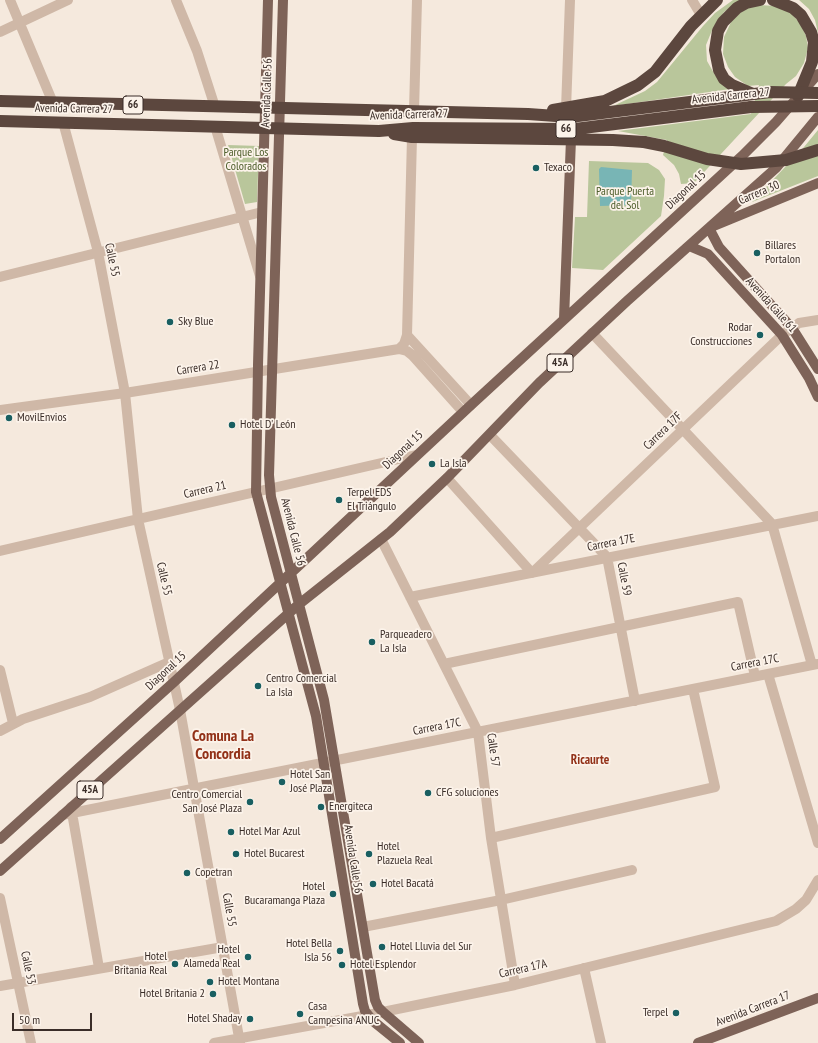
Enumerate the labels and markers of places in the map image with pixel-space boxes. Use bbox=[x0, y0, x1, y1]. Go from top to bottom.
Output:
place label: Texaco bbox=[544, 161, 572, 175]
marker: Texaco bbox=[531, 163, 541, 173]
place label: Billares Portalon bbox=[765, 239, 800, 267]
marker: Billares Portalon bbox=[752, 248, 762, 258]
place label: Sky Blue bbox=[178, 315, 213, 329]
marker: Sky Blue bbox=[165, 317, 175, 327]
place label: Rodar Construcciones bbox=[690, 321, 752, 349]
marker: Rodar Construcciones bbox=[755, 330, 765, 340]
place label: MovilEnvios bbox=[17, 411, 67, 425]
marker: MovilEnvios bbox=[4, 413, 14, 423]
place label: Hotel D' León bbox=[240, 418, 296, 432]
marker: Hotel D' León bbox=[227, 420, 237, 430]
place label: La Isla bbox=[440, 457, 467, 471]
marker: La Isla bbox=[427, 459, 437, 469]
place label: Terpel EDS El Triángulo bbox=[347, 486, 396, 514]
marker: Terpel EDS El Triángulo bbox=[334, 495, 344, 505]
place label: Parqueadero La Isla bbox=[380, 628, 432, 656]
marker: Parqueadero La Isla bbox=[367, 637, 377, 647]
place label: Centro Comercial La Isla bbox=[266, 672, 337, 700]
marker: Centro Comercial La Isla bbox=[253, 681, 263, 691]
place label: Hotel San José Plaza bbox=[290, 768, 332, 796]
marker: Hotel San José Plaza bbox=[277, 777, 287, 787]
place label: CFG soluciones bbox=[436, 786, 498, 800]
place label: Centro Comercial San José Plaza bbox=[171, 788, 242, 816]
marker: CFG soluciones bbox=[423, 788, 433, 798]
marker: Centro Comercial San José Plaza bbox=[245, 797, 255, 807]
place label: Energiteca bbox=[329, 800, 373, 814]
marker: Energiteca bbox=[316, 802, 326, 812]
place label: Hotel Mar Azul bbox=[239, 825, 300, 839]
marker: Hotel Mar Azul bbox=[226, 827, 236, 837]
place label: Hotel Plazuela Real bbox=[377, 840, 432, 868]
place label: Hotel Bucarest bbox=[244, 847, 305, 861]
marker: Hotel Bucarest bbox=[231, 849, 241, 859]
marker: Hotel Plazuela Real bbox=[364, 849, 374, 859]
place label: Copetran bbox=[195, 866, 232, 880]
marker: Copetran bbox=[182, 868, 192, 878]
place label: Hotel Bacatá bbox=[381, 877, 434, 891]
marker: Hotel Bacatá bbox=[368, 879, 378, 889]
place label: Hotel Bucaramanga Plaza bbox=[244, 880, 325, 908]
marker: Hotel Bucaramanga Plaza bbox=[328, 889, 338, 899]
place label: Hotel Bella Isla 56 bbox=[286, 937, 332, 965]
place label: Hotel Lluvia del Sur bbox=[390, 940, 472, 954]
marker: Hotel Lluvia del Sur bbox=[377, 942, 387, 952]
place label: Hotel Alameda Real bbox=[184, 943, 240, 971]
marker: Hotel Bella Isla 56 bbox=[335, 946, 345, 956]
place label: Hotel Britania Real bbox=[114, 950, 167, 978]
marker: Hotel Alameda Real bbox=[243, 952, 253, 962]
place label: Hotel Esplendor bbox=[350, 958, 416, 972]
marker: Hotel Britania Real bbox=[170, 959, 180, 969]
marker: Hotel Esplendor bbox=[337, 960, 347, 970]
place label: Hotel Montana bbox=[218, 975, 279, 989]
marker: Hotel Montana bbox=[205, 977, 215, 987]
place label: Hotel Britania 2 bbox=[140, 987, 205, 1001]
marker: Hotel Britania 2 bbox=[208, 989, 218, 999]
place label: Casa Campesina ANUC bbox=[308, 1000, 379, 1028]
place label: Terpel bbox=[643, 1006, 668, 1020]
marker: Terpel bbox=[671, 1008, 681, 1018]
marker: Casa Campesina ANUC bbox=[295, 1009, 305, 1019]
place label: Hotel Shaday bbox=[187, 1012, 242, 1026]
marker: Hotel Shaday bbox=[245, 1014, 255, 1024]

